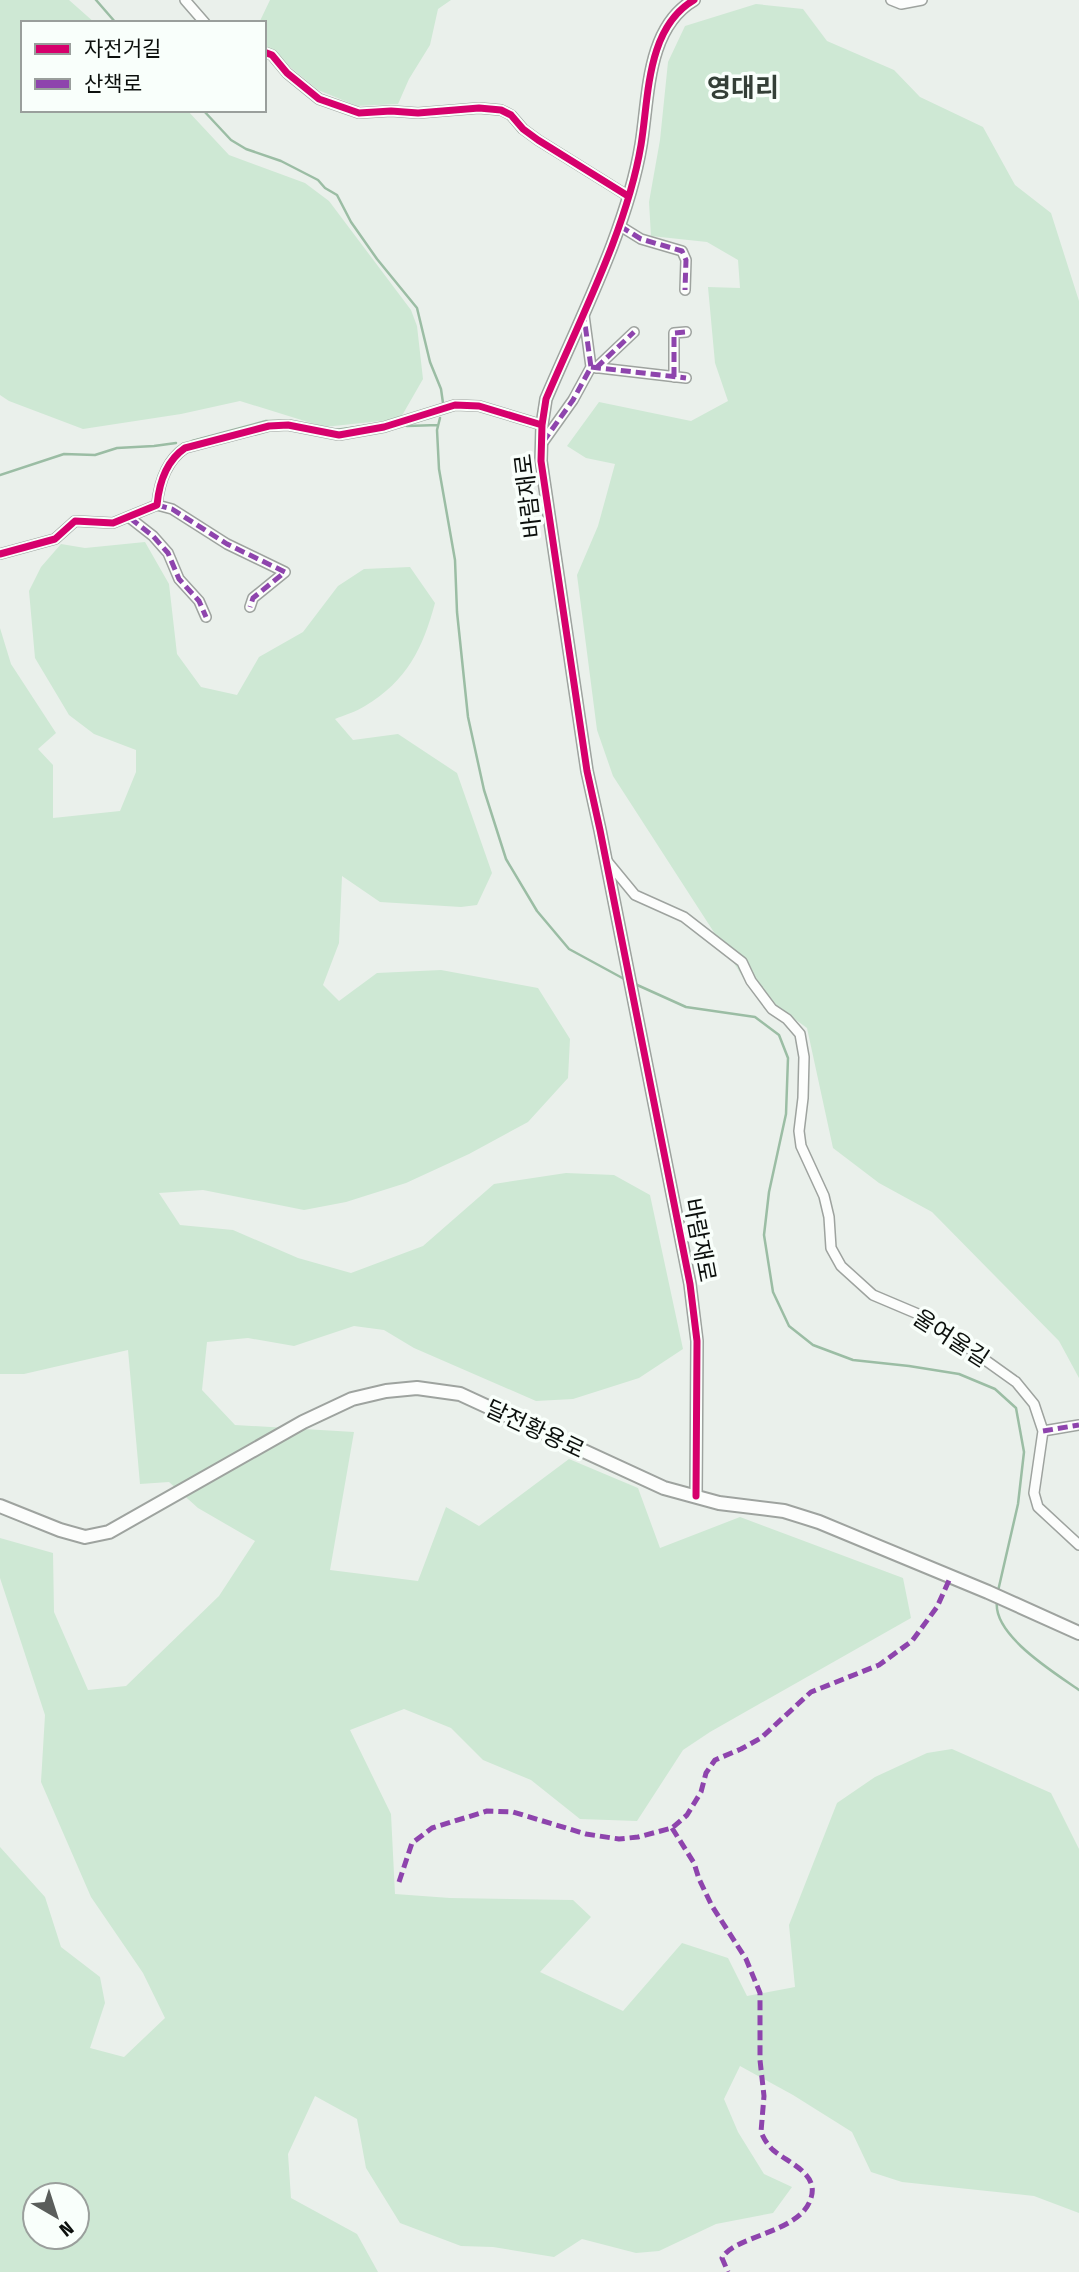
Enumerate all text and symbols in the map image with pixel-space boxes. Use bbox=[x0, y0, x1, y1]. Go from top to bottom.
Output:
legend bbox=[21, 21, 266, 112]
text: 자전거길 bbox=[84, 36, 161, 62]
text: 산책로 bbox=[84, 71, 142, 97]
district label: 영대리 bbox=[707, 73, 779, 104]
street label: 바람재로 bbox=[509, 452, 547, 540]
street label: 바람재로 bbox=[678, 1196, 722, 1284]
street label: 울여울길 bbox=[908, 1303, 994, 1373]
street label: 달전황용로 bbox=[481, 1394, 589, 1464]
north arrow bbox=[21, 2181, 91, 2251]
text: N bbox=[55, 2216, 78, 2241]

